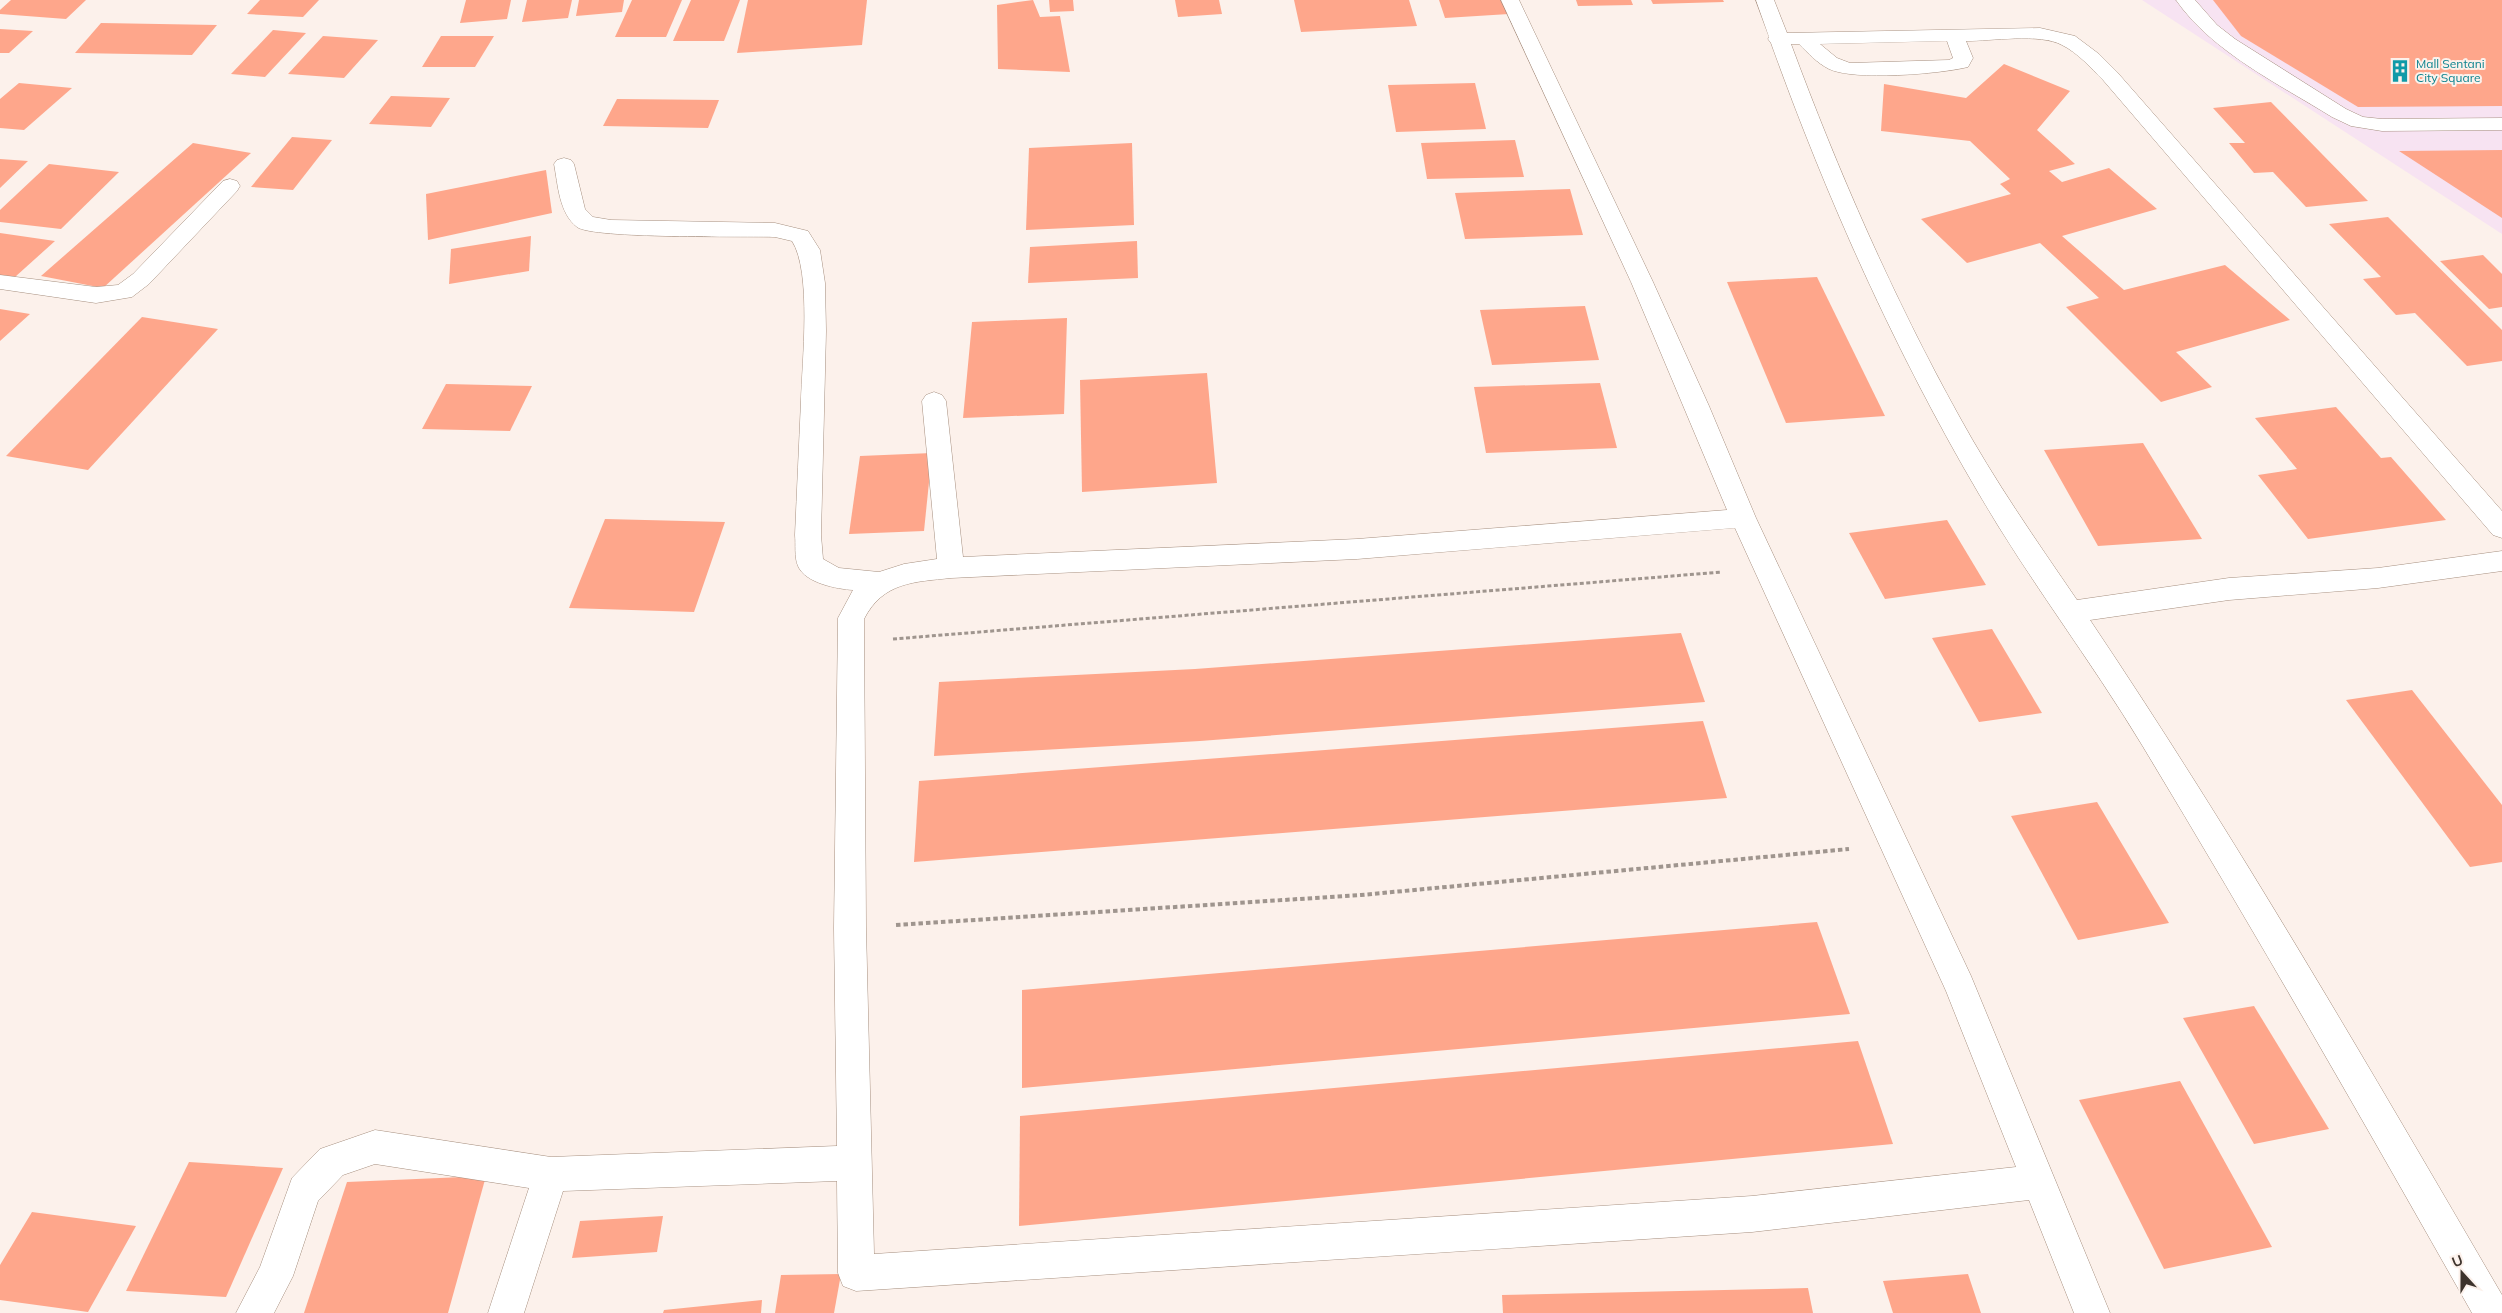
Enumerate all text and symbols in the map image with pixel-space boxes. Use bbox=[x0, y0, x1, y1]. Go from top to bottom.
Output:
place label: Mall Sentani City Square bbox=[2416, 56, 2485, 85]
building icon: Mall Sentani City Square bbox=[2387, 58, 2413, 84]
north arrow bbox=[2437, 1248, 2487, 1298]
text: U bbox=[2449, 1251, 2465, 1271]

